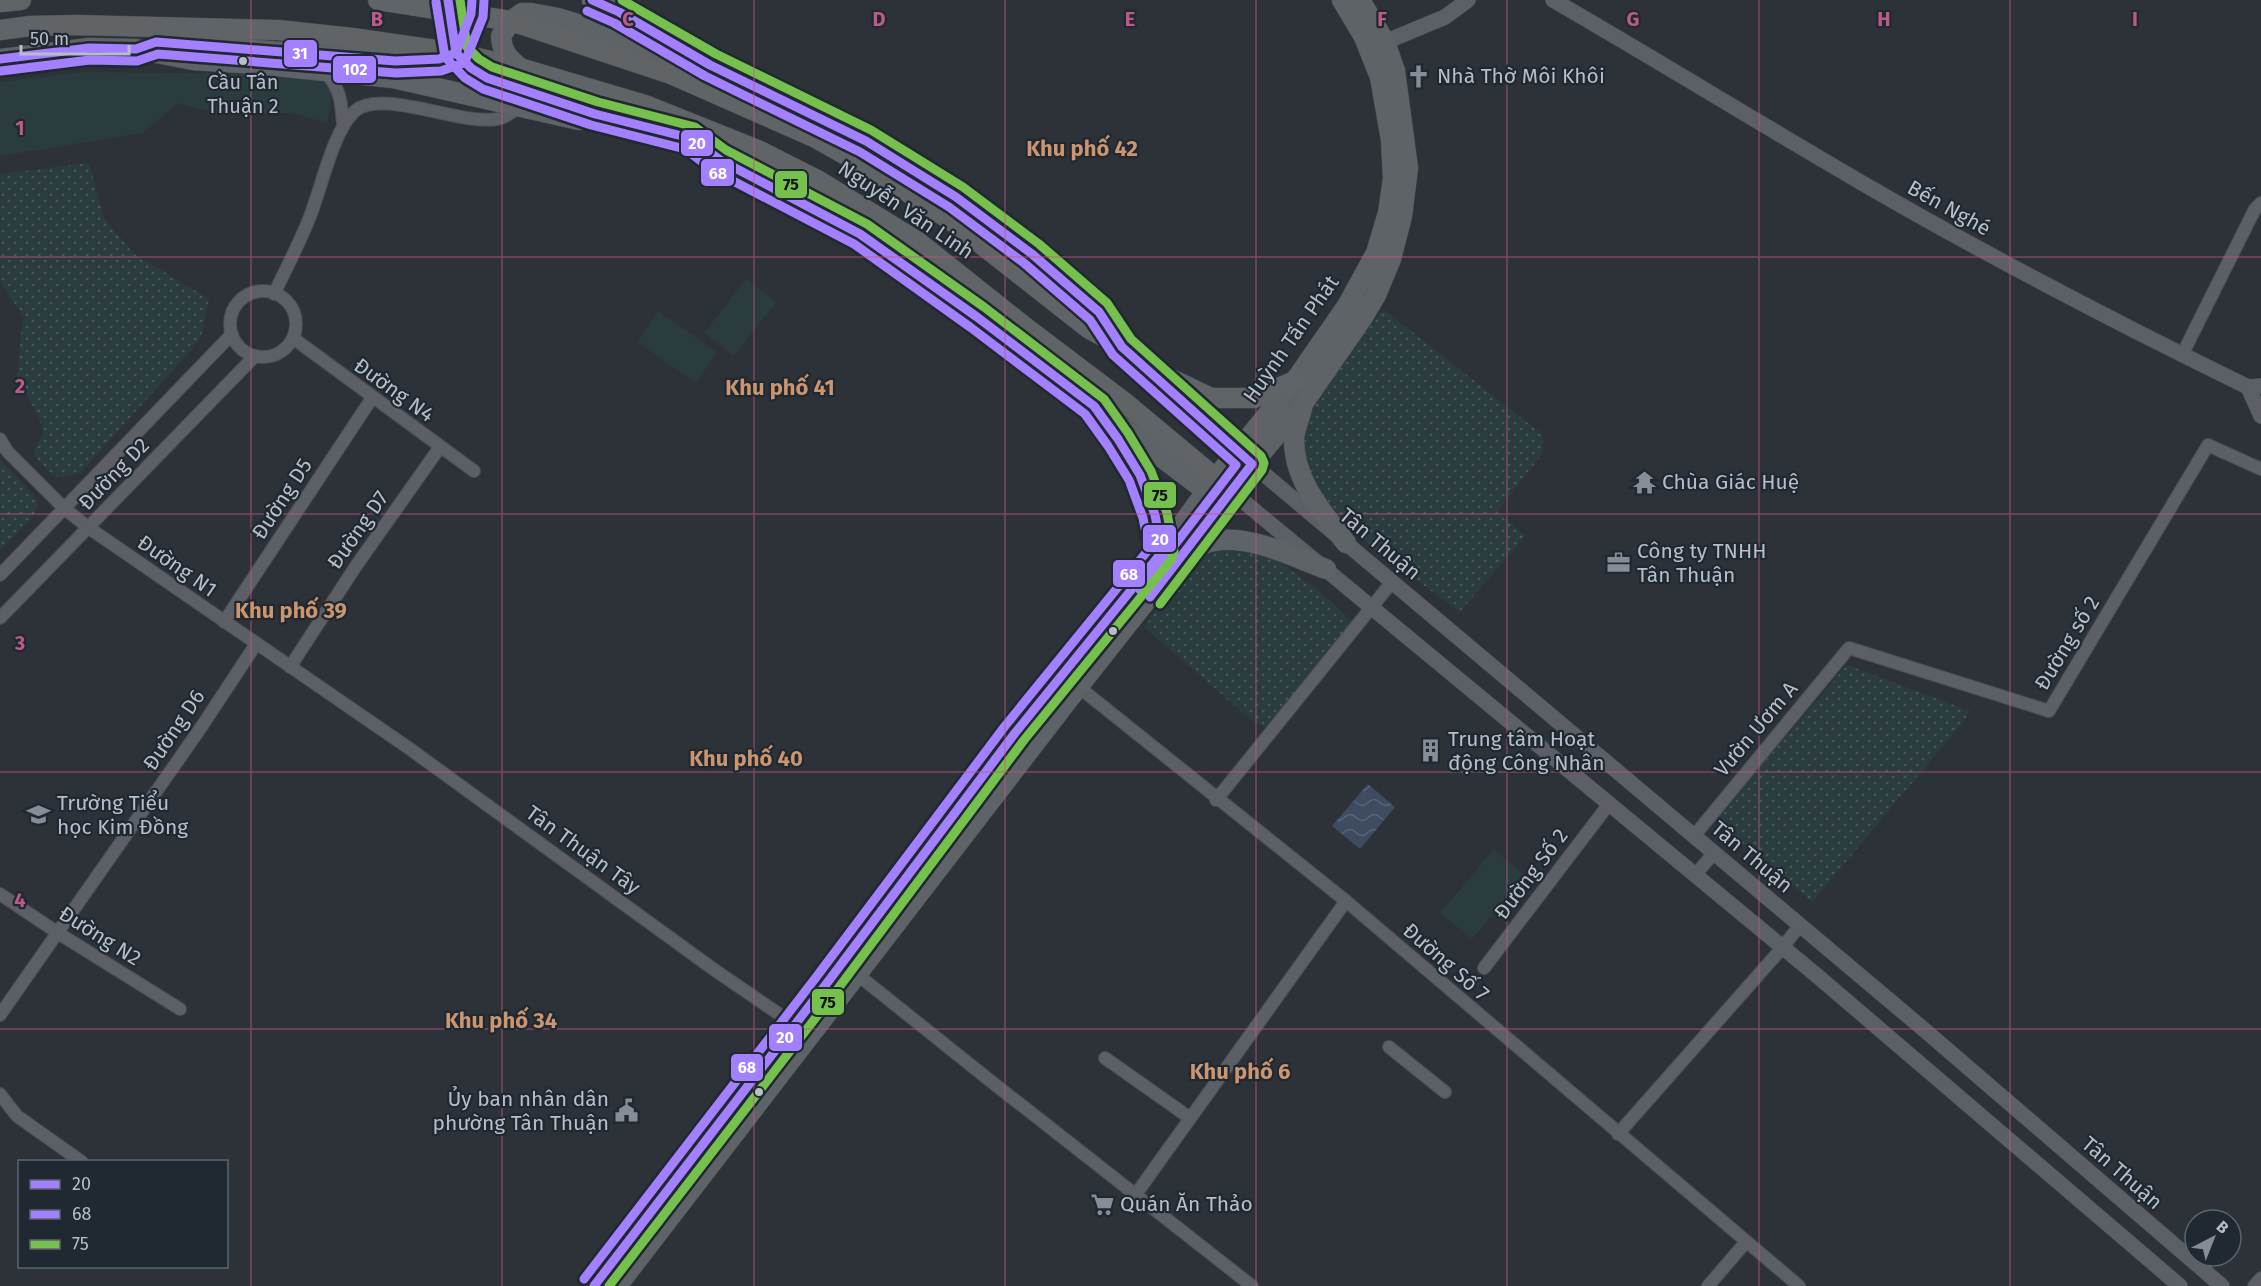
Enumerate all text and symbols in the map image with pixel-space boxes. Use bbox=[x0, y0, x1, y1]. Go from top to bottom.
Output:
text: B bbox=[371, 7, 383, 31]
text: C bbox=[622, 7, 634, 31]
text: D bbox=[872, 7, 886, 31]
text: E bbox=[1125, 7, 1135, 31]
text: F bbox=[1377, 7, 1387, 31]
text: G bbox=[1627, 7, 1639, 31]
text: H bbox=[1877, 7, 1891, 31]
text: I bbox=[2132, 7, 2138, 31]
scale bar bbox=[21, 18, 129, 56]
text: 50 m bbox=[30, 28, 69, 50]
line badge: 31 bbox=[283, 39, 318, 68]
text: 31 bbox=[291, 44, 308, 63]
marker: Cầu Tân Thuận 2 bbox=[237, 55, 249, 67]
line badge: 102 bbox=[332, 55, 377, 84]
text: 102 bbox=[343, 60, 367, 79]
church icon: Nhà Thờ Môi Khôi bbox=[1406, 63, 1432, 89]
place label: Nhà Thờ Môi Khôi bbox=[1437, 63, 1605, 89]
place label: Cầu Tân Thuận 2 bbox=[207, 70, 279, 118]
text: 1 bbox=[15, 116, 25, 140]
line badge: 20 bbox=[680, 129, 714, 157]
text: 20 bbox=[688, 134, 706, 153]
district label: Khu phố 42 bbox=[1026, 134, 1138, 162]
street label: Nguyễn Văn Linh bbox=[833, 155, 979, 265]
line badge: 68 bbox=[700, 158, 735, 187]
text: 68 bbox=[709, 164, 727, 183]
line badge: 75 bbox=[774, 170, 808, 199]
text: 75 bbox=[783, 175, 799, 194]
street label: Bến Nghé bbox=[1903, 175, 1995, 241]
street label: Huỳnh Tấn Phát bbox=[1238, 270, 1345, 408]
street label: Đường N4 bbox=[349, 352, 439, 428]
district label: Khu phố 41 bbox=[725, 373, 835, 401]
text: 2 bbox=[15, 374, 25, 398]
street label: Đường D2 bbox=[73, 432, 155, 516]
street label: Đường D5 bbox=[246, 454, 318, 544]
temple icon: Chùa Giác Huệ bbox=[1631, 469, 1657, 495]
place label: Chùa Giác Huệ bbox=[1662, 469, 1799, 495]
line badge: 75 bbox=[1143, 481, 1177, 509]
street label: Đường D7 bbox=[322, 486, 394, 574]
text: 75 bbox=[1152, 486, 1168, 505]
street label: Tân Thuận bbox=[1334, 502, 1426, 586]
line badge: 20 bbox=[1142, 524, 1177, 553]
street label: Đường N1 bbox=[132, 529, 222, 603]
text: 20 bbox=[1151, 530, 1169, 549]
place label: Công ty TNHH Tân Thuận bbox=[1637, 538, 1767, 588]
office icon: Công ty TNHH Tân Thuận bbox=[1606, 550, 1632, 576]
line badge: 68 bbox=[1112, 559, 1146, 588]
text: 68 bbox=[1120, 565, 1138, 584]
street label: Đường số 2 bbox=[2029, 591, 2105, 695]
district label: Khu phố 39 bbox=[235, 596, 347, 624]
unlabelled marker bbox=[1107, 625, 1119, 637]
text: 3 bbox=[14, 631, 25, 655]
street label: Vườn Ươm A bbox=[1709, 676, 1803, 782]
street label: Đường D6 bbox=[138, 685, 210, 775]
place label: Trung tâm Hoạt động Công Nhân bbox=[1448, 726, 1605, 776]
building icon: Trung tâm Hoạt động Công Nhân bbox=[1417, 738, 1443, 764]
district label: Khu phố 40 bbox=[689, 744, 803, 772]
place label: Trường Tiểu học Kim Đồng bbox=[57, 789, 188, 840]
street label: Tân Thuận Tây bbox=[521, 800, 646, 901]
school or university icon: Trường Tiểu học Kim Đồng bbox=[26, 802, 52, 828]
street label: Tân Thuận bbox=[1706, 815, 1798, 899]
street label: Đường Số 2 bbox=[1488, 823, 1574, 925]
text: 4 bbox=[14, 888, 26, 912]
street label: Đường N2 bbox=[54, 901, 146, 971]
street label: Đường Số 7 bbox=[1398, 917, 1494, 1007]
line badge: 75 bbox=[811, 988, 845, 1016]
text: 75 bbox=[820, 993, 836, 1012]
district label: Khu phố 34 bbox=[445, 1006, 557, 1034]
line badge: 20 bbox=[768, 1023, 803, 1052]
text: 20 bbox=[776, 1028, 794, 1047]
line badge: 68 bbox=[730, 1053, 764, 1082]
district label: Khu phố 6 bbox=[1190, 1057, 1290, 1085]
text: 68 bbox=[738, 1058, 756, 1077]
place label: Ủy ban nhân dân phường Tân Thuận bbox=[433, 1085, 609, 1136]
unlabelled marker bbox=[753, 1086, 765, 1098]
public building icon: Ủy ban nhân dân phường Tân Thuận bbox=[614, 1098, 640, 1124]
street label: Tân Thuận bbox=[2076, 1131, 2168, 1215]
legend bbox=[18, 1160, 228, 1268]
text: 20 bbox=[72, 1173, 91, 1195]
supermarket icon: Quán Ăn Thảo bbox=[1089, 1191, 1115, 1217]
place label: Quán Ăn Thảo bbox=[1120, 1191, 1253, 1217]
text: 68 bbox=[72, 1203, 92, 1225]
north arrow bbox=[2183, 1208, 2243, 1268]
text: B bbox=[2213, 1217, 2233, 1238]
text: 75 bbox=[72, 1233, 89, 1255]

